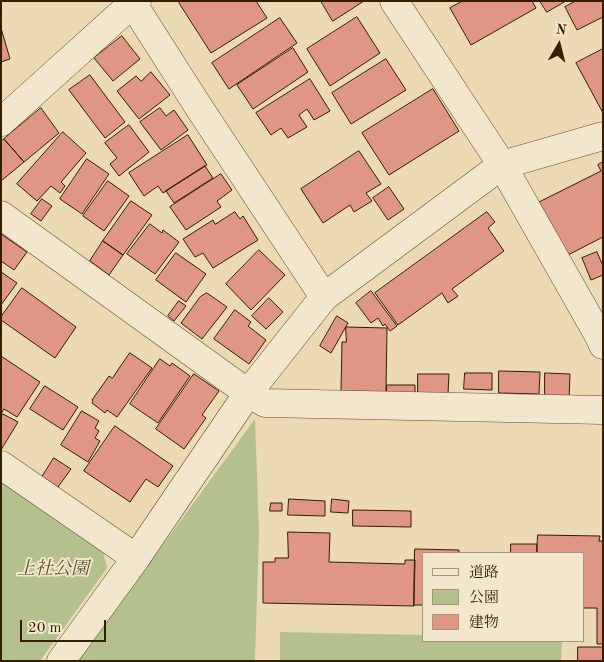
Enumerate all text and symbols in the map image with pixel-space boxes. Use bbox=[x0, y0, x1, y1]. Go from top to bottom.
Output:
north arrow bbox=[534, 20, 584, 70]
text: N bbox=[555, 22, 567, 38]
legend bbox=[422, 552, 584, 642]
park label: 上社公園 bbox=[17, 558, 89, 580]
text: 道路 bbox=[469, 566, 499, 581]
text: 公園 bbox=[469, 591, 499, 606]
scale bar bbox=[22, 610, 109, 642]
text: 建物 bbox=[469, 616, 499, 631]
text: 20 m bbox=[28, 621, 62, 636]

